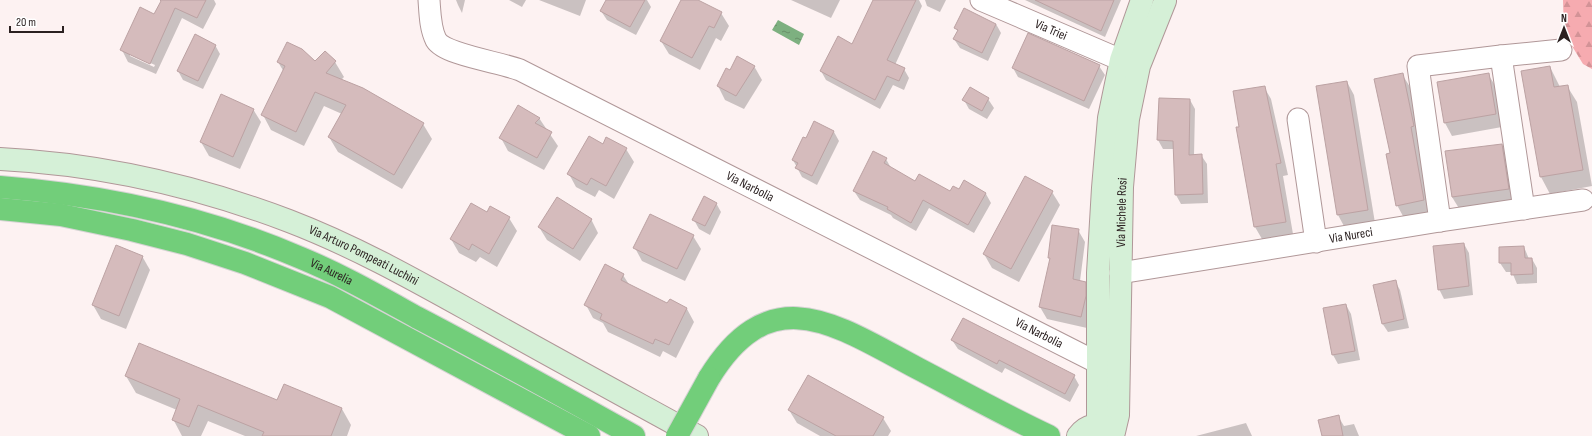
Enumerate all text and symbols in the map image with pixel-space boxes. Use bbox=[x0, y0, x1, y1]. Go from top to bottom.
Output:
scale bar bbox=[10, 8, 63, 34]
north arrow bbox=[1544, 8, 1584, 48]
text: N bbox=[1561, 12, 1567, 25]
text: 20 m bbox=[16, 15, 36, 30]
street label: Via Triei bbox=[1032, 16, 1069, 44]
street label: Via Narbolia bbox=[723, 168, 777, 205]
street label: Via Michele Rosi bbox=[1113, 177, 1131, 247]
street label: Via Arturo Pompeati Luchini bbox=[306, 222, 421, 289]
street label: Via Nureci bbox=[1328, 224, 1374, 247]
street label: Via Aurelia bbox=[308, 255, 355, 289]
street label: Via Narbolia bbox=[1012, 314, 1066, 352]

